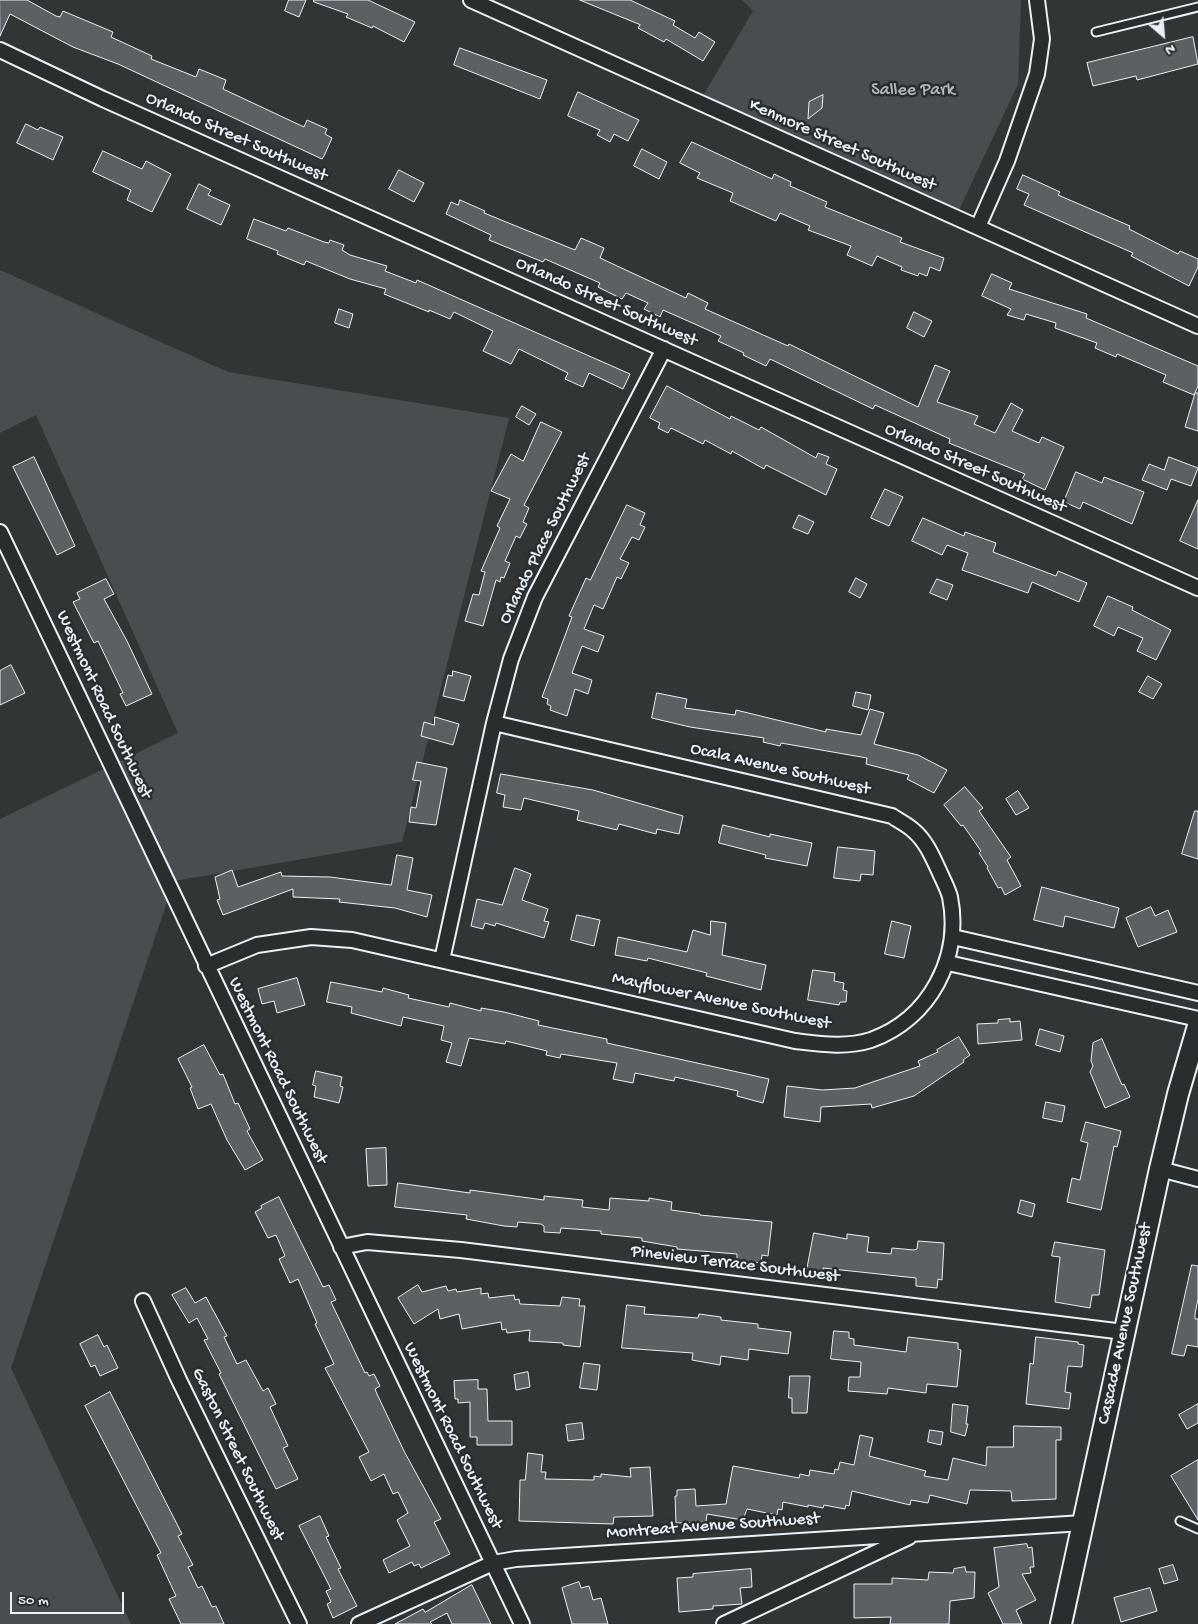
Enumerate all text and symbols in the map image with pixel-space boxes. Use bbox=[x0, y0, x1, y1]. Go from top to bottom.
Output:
north arrow bbox=[1138, 10, 1188, 60]
text: N bbox=[1162, 39, 1178, 58]
park label: Sallee Park bbox=[871, 80, 955, 102]
street label: Orlando Street Southwest bbox=[142, 88, 330, 188]
street label: Kenmore Street Southwest bbox=[745, 95, 939, 197]
street label: Orlando Street Southwest bbox=[512, 253, 700, 353]
street label: Orlando Street Southwest bbox=[881, 419, 1069, 519]
street label: Orlando Place Southwest bbox=[495, 450, 597, 628]
street label: Westmont Road Southwest bbox=[50, 608, 156, 802]
street label: Ocala Avenue Southwest bbox=[688, 739, 872, 801]
street label: Mayflower Avenue Southwest bbox=[610, 968, 832, 1036]
street label: Westmont Road Southwest bbox=[222, 974, 332, 1168]
street label: Cascade Avenue Southwest bbox=[1094, 1221, 1158, 1427]
street label: Pineview Terrace Southwest bbox=[629, 1241, 841, 1289]
street label: Westmont Road Southwest bbox=[397, 1339, 507, 1533]
street label: Gaston Street Southwest bbox=[186, 1365, 288, 1545]
street label: Montreat Avenue Southwest bbox=[606, 1509, 820, 1545]
scale bar bbox=[12, 1582, 126, 1614]
text: 50 m bbox=[18, 1592, 49, 1610]

